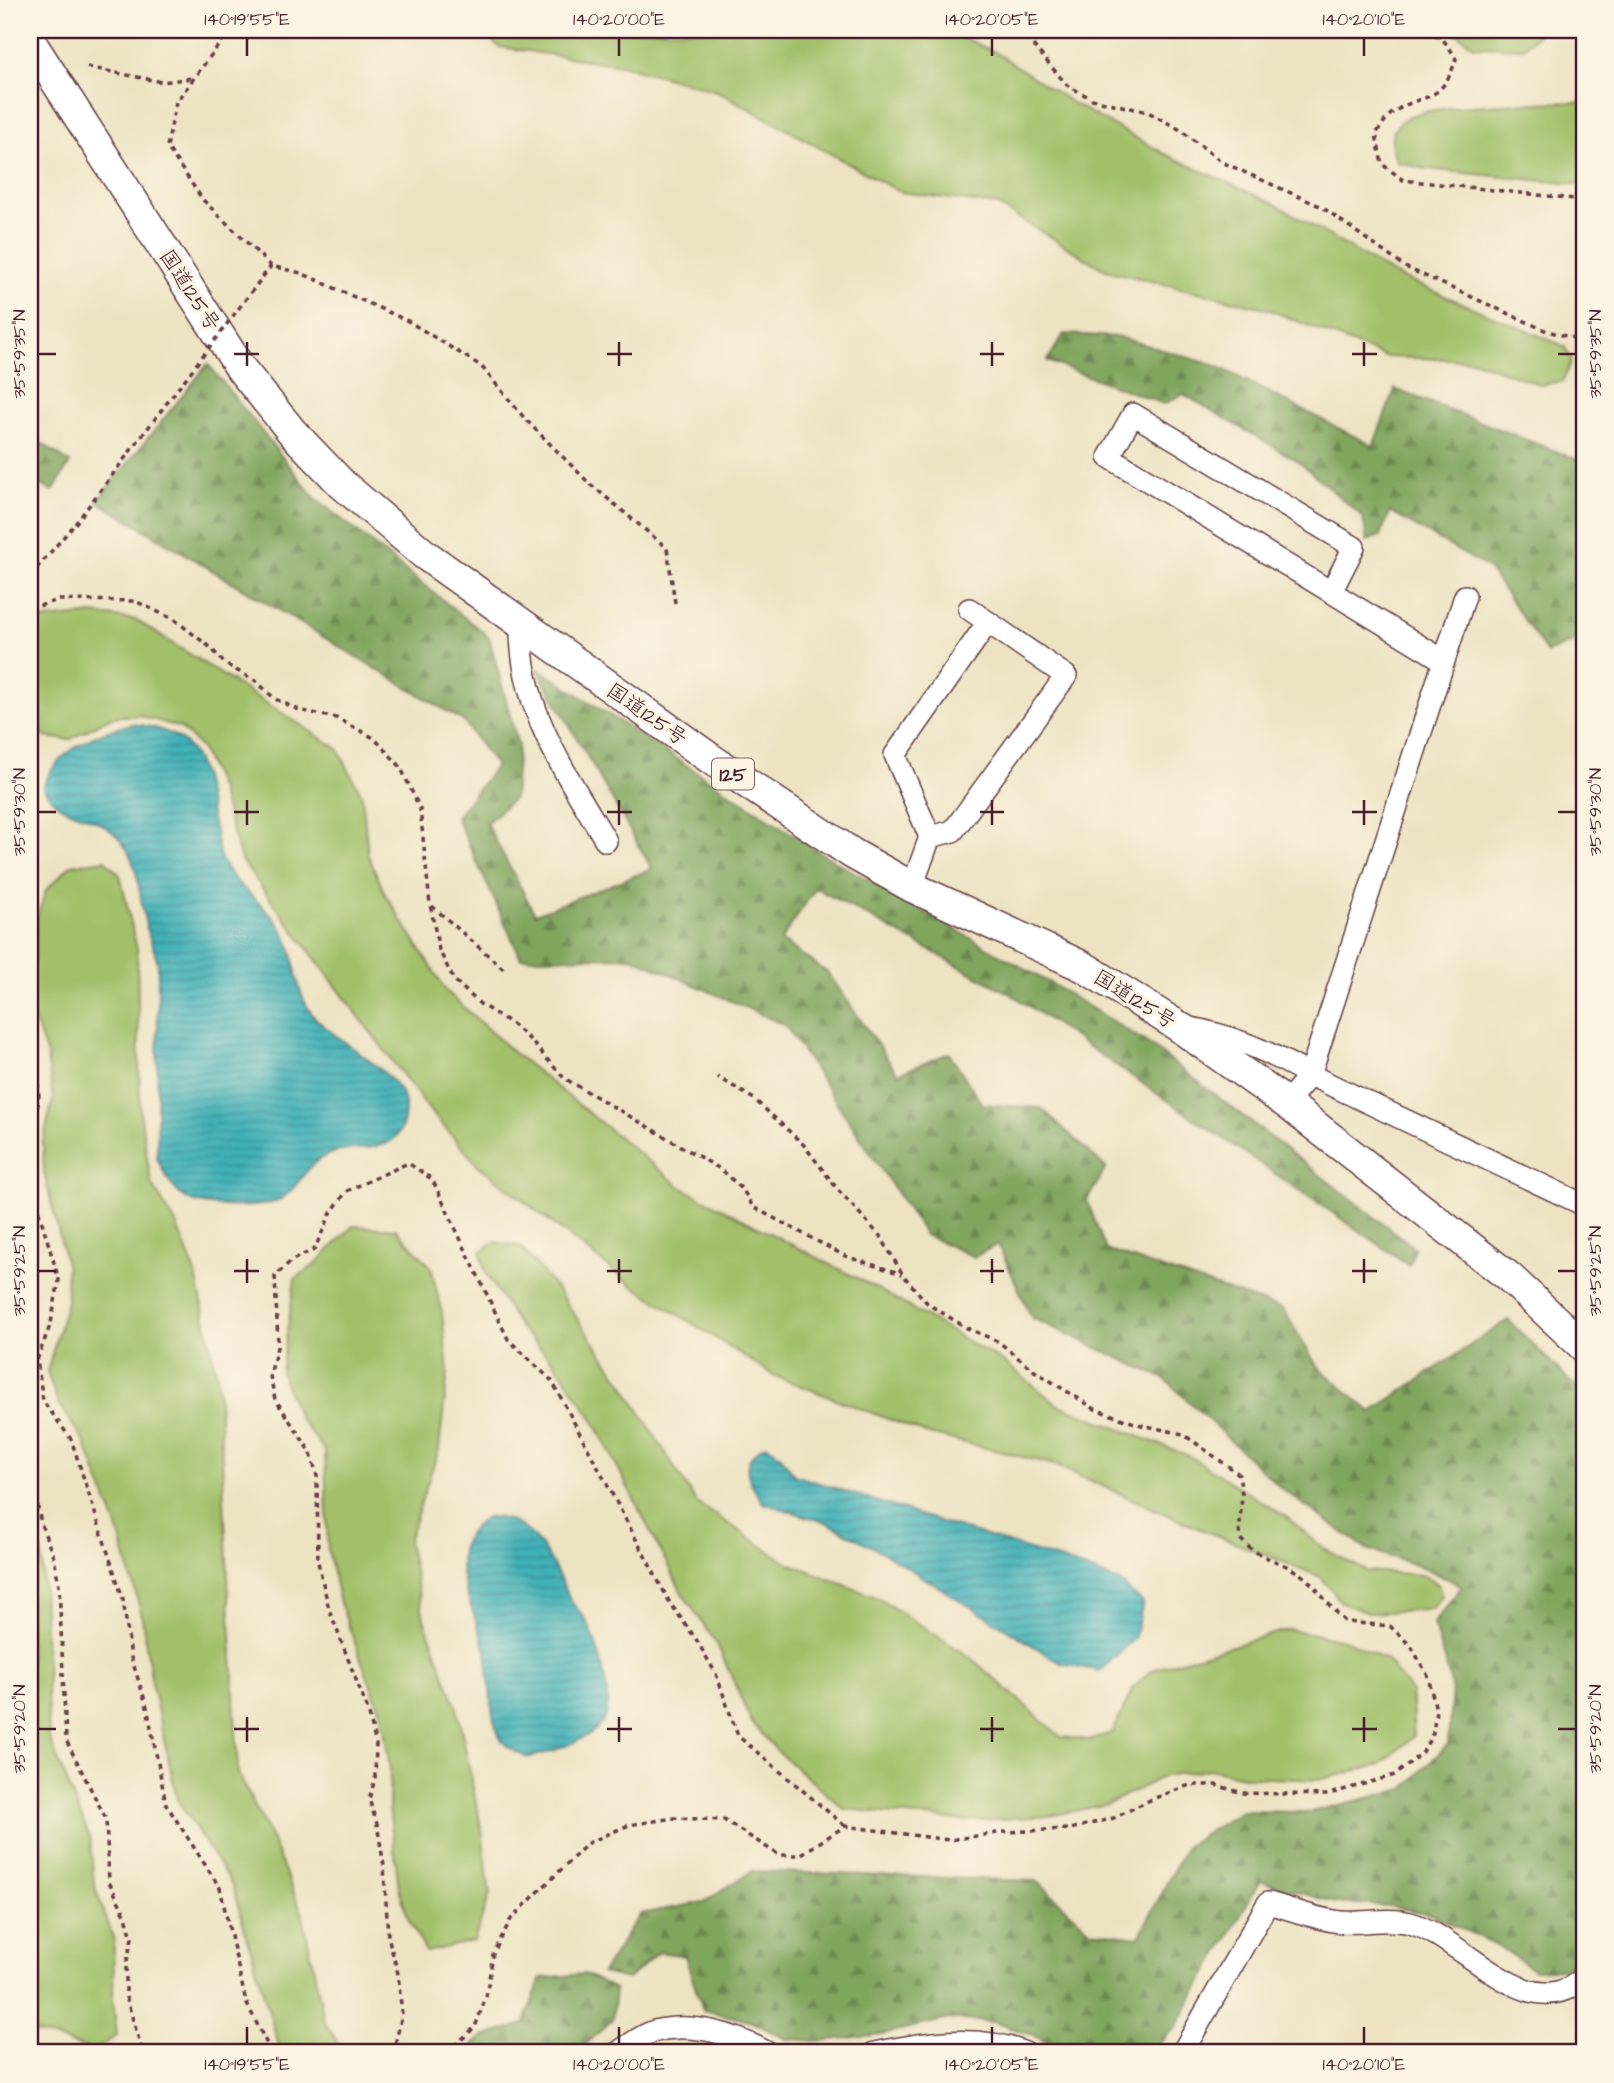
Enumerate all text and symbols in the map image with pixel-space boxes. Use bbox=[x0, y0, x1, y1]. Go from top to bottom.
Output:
text: 140°19'55"E bbox=[204, 7, 290, 32]
text: 140°20'00"E bbox=[573, 7, 665, 32]
text: 140°20'05"E bbox=[945, 7, 1039, 32]
text: 140°20'10"E bbox=[1322, 7, 1406, 32]
street label: 国道125号 bbox=[152, 244, 227, 337]
text: 35°59'35"N bbox=[7, 309, 32, 399]
text: 35°59'35"N bbox=[1583, 309, 1608, 399]
street label: 国道125号 bbox=[600, 676, 693, 753]
road number: 125 bbox=[712, 758, 754, 790]
text: 35°59'30"N bbox=[7, 768, 32, 856]
text: 35°59'30"N bbox=[1583, 768, 1608, 856]
street label: 国道125号 bbox=[1088, 963, 1182, 1036]
text: 35°59'25"N bbox=[7, 1226, 32, 1316]
text: 35°59'25"N bbox=[1583, 1226, 1608, 1316]
text: 35°59'20"N bbox=[7, 1685, 32, 1773]
text: 35°59'20"N bbox=[1583, 1685, 1608, 1773]
text: 140°19'55"E bbox=[204, 2052, 290, 2077]
text: 140°20'00"E bbox=[573, 2052, 665, 2077]
text: 140°20'05"E bbox=[945, 2052, 1039, 2077]
text: 140°20'10"E bbox=[1322, 2052, 1406, 2077]

